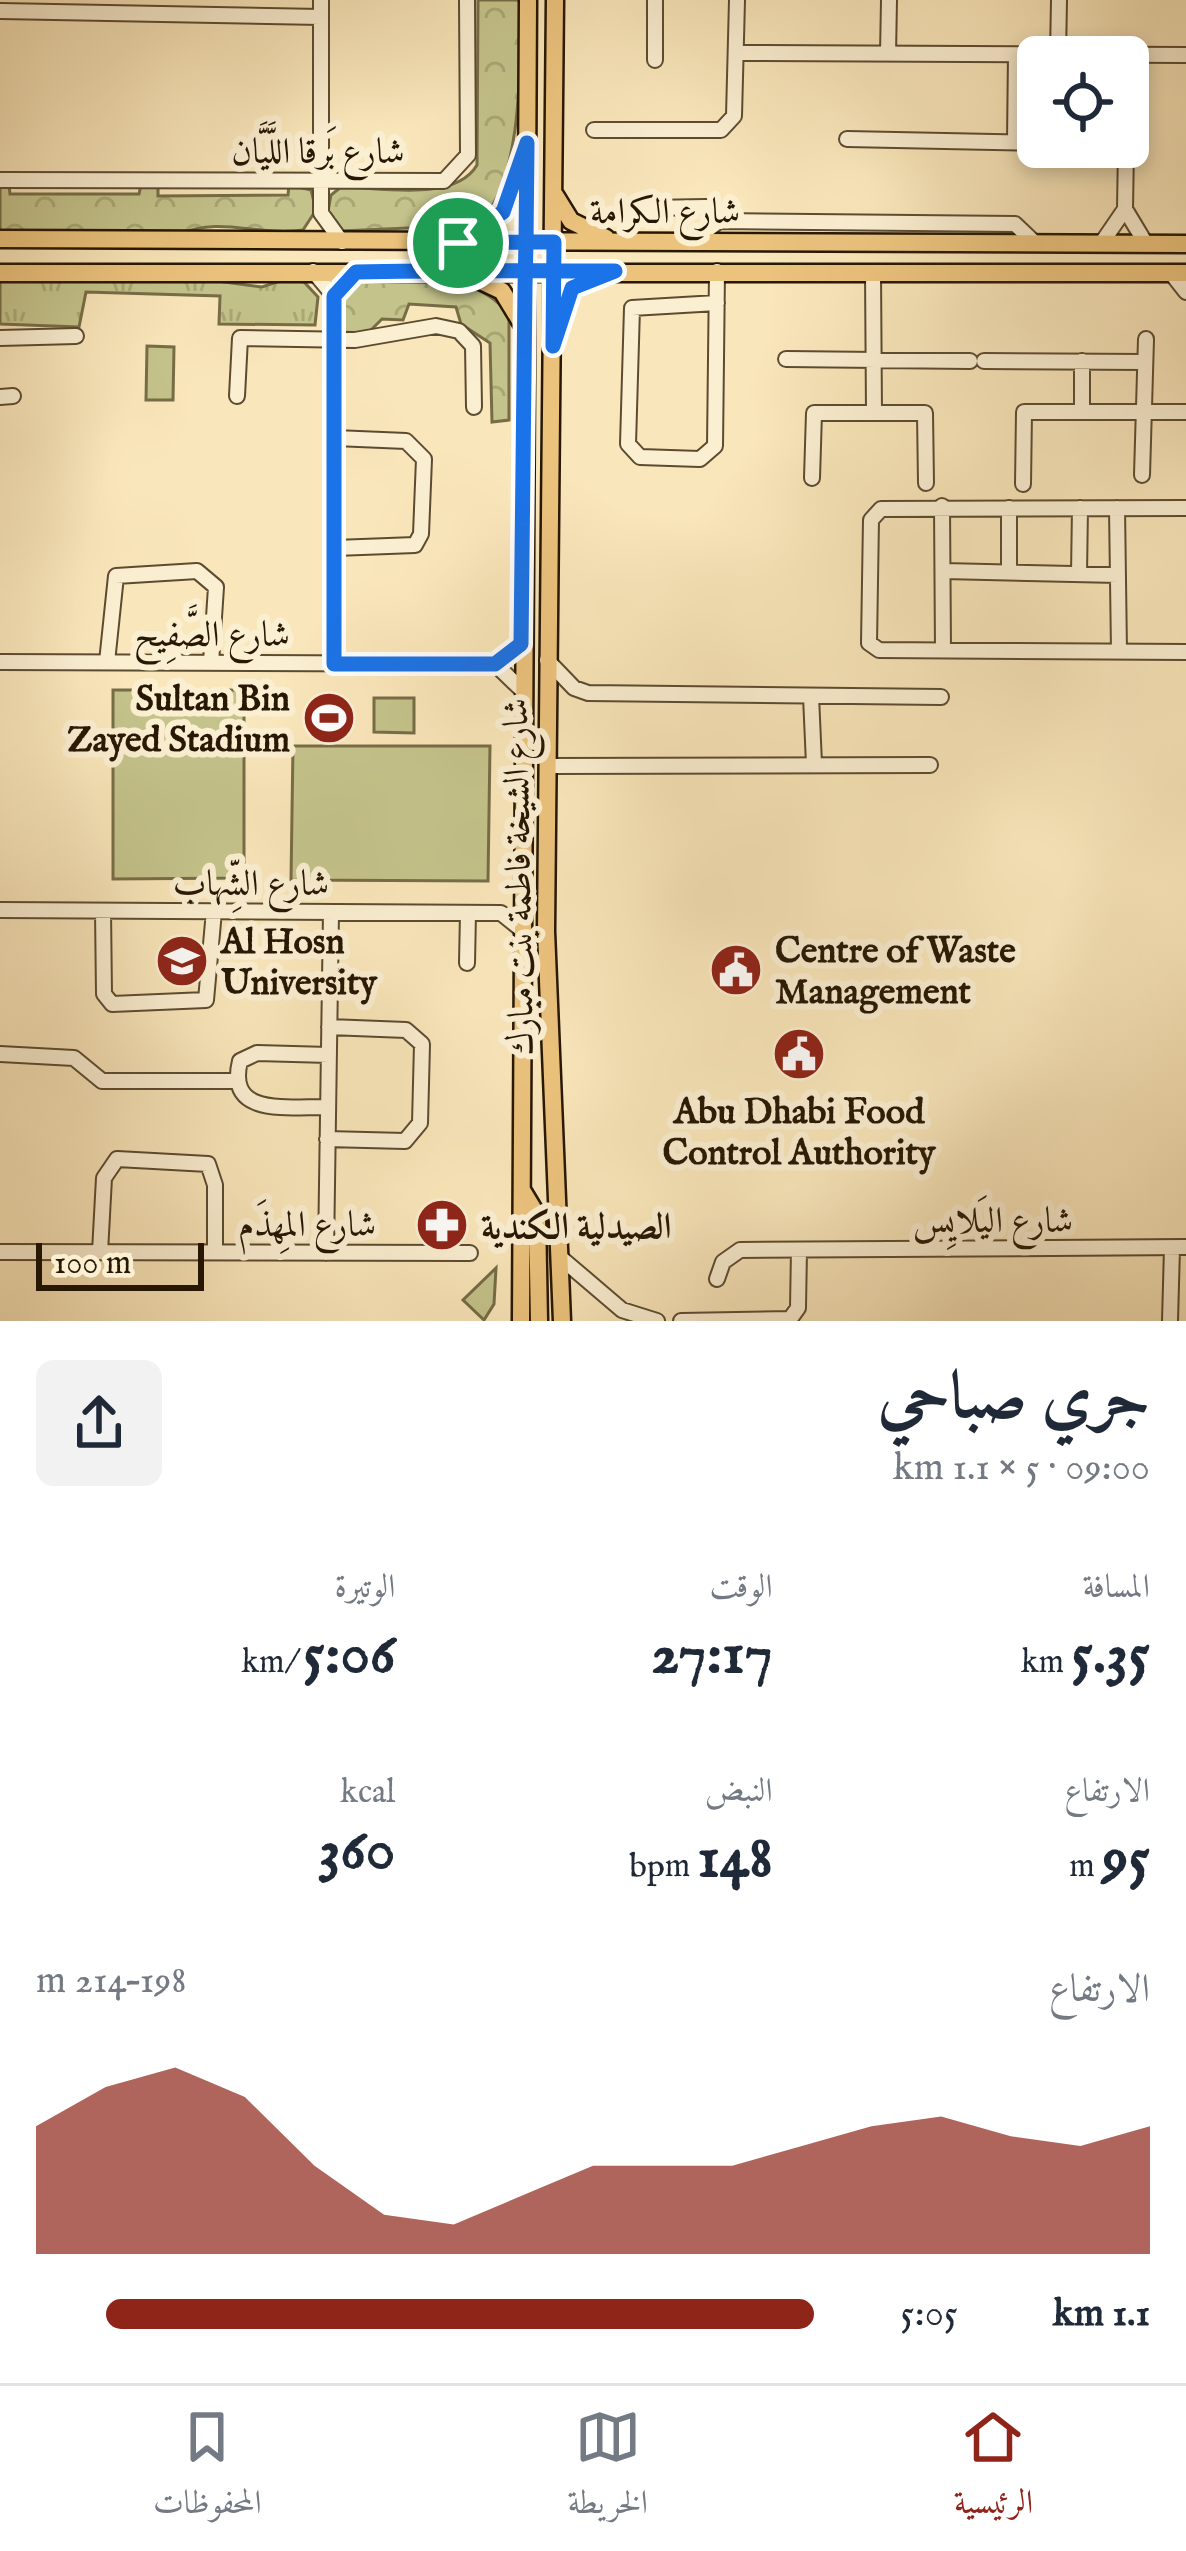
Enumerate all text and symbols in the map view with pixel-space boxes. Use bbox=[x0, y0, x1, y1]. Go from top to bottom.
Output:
map controls bbox=[1017, 36, 1149, 168]
button: locate bbox=[1017, 36, 1149, 168]
street label: شارع بَرقا اللَّيَّان bbox=[231, 121, 405, 181]
street label: شارع الكرامة bbox=[590, 190, 740, 241]
pin bbox=[407, 192, 509, 294]
icon: arrive bbox=[425, 210, 491, 276]
street label: شارع الصَّفِيح bbox=[134, 604, 290, 666]
place label: Sultan Bin Zayed Stadium bbox=[67, 677, 290, 764]
sports icon: Sultan Bin Zayed Stadium bbox=[301, 690, 357, 746]
street label: شارع الشيخة فاطمة بنت مبارك bbox=[494, 698, 551, 1056]
street label: شارع الشِّهاب bbox=[173, 859, 329, 913]
place label: Al Hosn University bbox=[219, 920, 378, 1007]
place label: Centre of Waste Management bbox=[775, 929, 1016, 1016]
school or university icon: Al Hosn University bbox=[154, 933, 210, 989]
public building icon: Centre of Waste Management bbox=[708, 942, 764, 998]
public building icon: Abu Dhabi Food Control Authority bbox=[771, 1026, 827, 1082]
place label: Abu Dhabi Food Control Authority bbox=[662, 1090, 937, 1177]
street label: شارع اليَلايِس bbox=[913, 1194, 1073, 1250]
pharmacy icon: الصيدلية الكندية bbox=[414, 1197, 470, 1253]
street label: شارع المِهذَم bbox=[238, 1198, 376, 1255]
place label: الصيدلية الكندية bbox=[481, 1205, 672, 1251]
scale bar bbox=[36, 1237, 204, 1290]
text: 100 m bbox=[54, 1243, 131, 1285]
text: جري صباحي bbox=[878, 1357, 1150, 1441]
button: share bbox=[36, 1360, 162, 1486]
text: 09:00 · 5 × 1.1 km bbox=[893, 1444, 1150, 1493]
text: الوتيرة bbox=[334, 1567, 395, 1609]
text: الوقت bbox=[709, 1567, 773, 1609]
text: المسافة bbox=[1083, 1567, 1150, 1609]
text: 5:06 bbox=[303, 1618, 395, 1694]
text: 27:17 bbox=[651, 1618, 773, 1694]
text: 5.35 bbox=[1071, 1618, 1150, 1694]
text: /km bbox=[241, 1642, 303, 1684]
text: km bbox=[1021, 1642, 1071, 1684]
text: النبض bbox=[705, 1771, 773, 1813]
text: الارتفاع bbox=[1064, 1771, 1150, 1813]
text: kcal bbox=[340, 1772, 395, 1814]
text: 360 bbox=[318, 1814, 395, 1890]
text: 148 bbox=[697, 1822, 773, 1898]
text: 95 bbox=[1102, 1822, 1150, 1898]
text: bpm bbox=[629, 1846, 697, 1888]
text: m bbox=[1069, 1846, 1102, 1888]
text: 198–214 m bbox=[36, 1957, 187, 2006]
text: الارتفاع bbox=[1049, 1966, 1150, 2015]
text: 5:05 bbox=[900, 2290, 958, 2339]
text: 1.1 km bbox=[1053, 2290, 1150, 2339]
tab: المحفوظات bbox=[153, 2404, 262, 2534]
tab: الخريطة bbox=[568, 2404, 648, 2534]
tab: الرئيسية bbox=[954, 2404, 1033, 2534]

